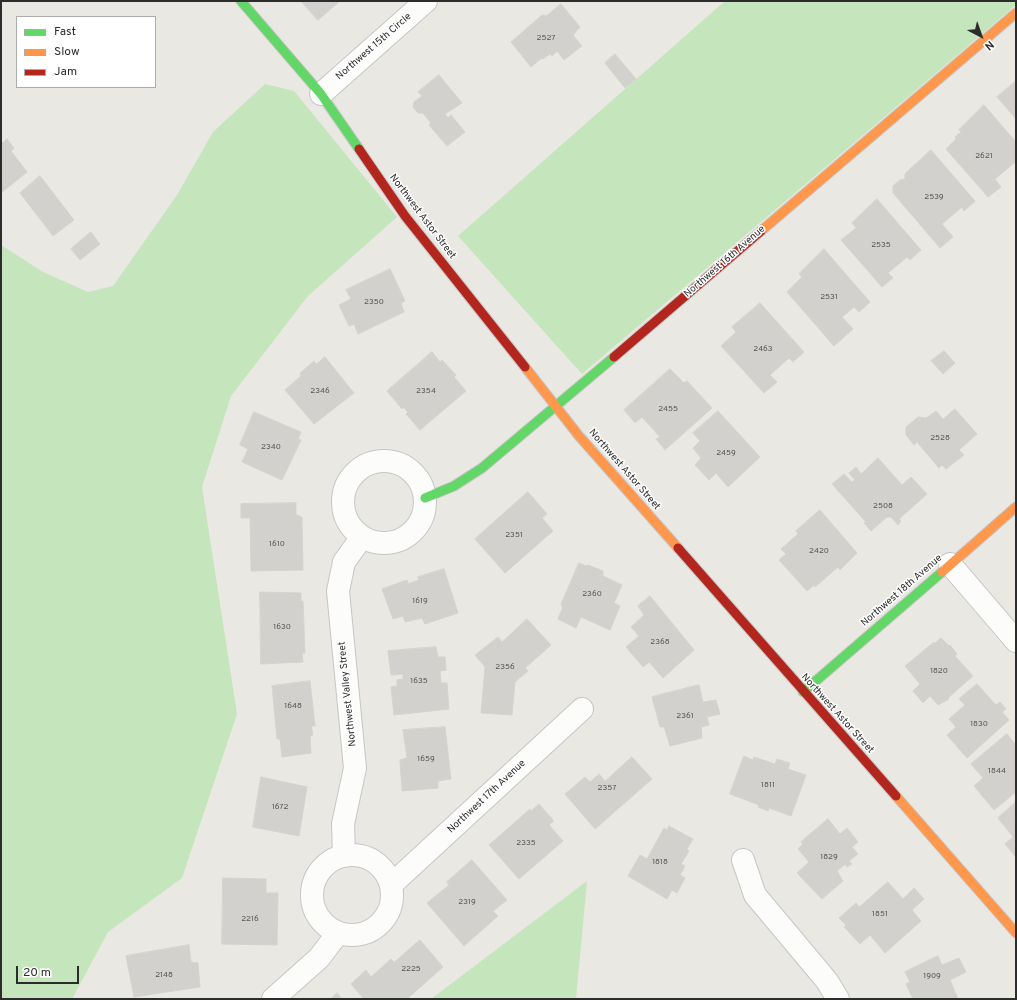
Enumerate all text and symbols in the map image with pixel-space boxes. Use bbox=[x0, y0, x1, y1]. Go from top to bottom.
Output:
street label: Northwest 15th Circle bbox=[334, 11, 414, 83]
legend bbox=[16, 16, 156, 88]
north arrow bbox=[961, 16, 1001, 56]
text: Fast bbox=[54, 24, 76, 40]
house number: 2527 bbox=[537, 33, 555, 43]
text: N bbox=[981, 37, 996, 53]
text: Slow bbox=[54, 44, 80, 60]
text: Jam bbox=[54, 64, 77, 80]
house number: 2621 bbox=[975, 151, 993, 161]
street label: Northwest Astor Street bbox=[386, 172, 458, 262]
house number: 2539 bbox=[924, 192, 944, 202]
street label: Northwest 16th Avenue bbox=[682, 224, 768, 300]
house number: 2535 bbox=[871, 240, 891, 250]
house number: 2531 bbox=[820, 292, 838, 302]
house number: 2350 bbox=[364, 297, 384, 307]
house number: 2463 bbox=[753, 344, 773, 354]
house number: 2346 bbox=[310, 386, 330, 396]
house number: 2354 bbox=[416, 386, 436, 396]
house number: 2455 bbox=[658, 404, 678, 414]
street label: Northwest Astor Street bbox=[586, 427, 662, 513]
house number: 2528 bbox=[930, 433, 950, 443]
house number: 2340 bbox=[261, 442, 281, 452]
house number: 2459 bbox=[716, 448, 736, 458]
house number: 2508 bbox=[873, 501, 893, 511]
house number: 2351 bbox=[505, 530, 523, 540]
house number: 1610 bbox=[269, 539, 285, 549]
house number: 2420 bbox=[809, 546, 829, 556]
street label: Northwest 18th Avenue bbox=[859, 553, 945, 629]
house number: 2360 bbox=[582, 589, 602, 599]
house number: 1619 bbox=[412, 596, 428, 606]
house number: 1630 bbox=[273, 622, 291, 632]
house number: 2368 bbox=[650, 637, 670, 647]
street label: Northwest Valley Street bbox=[337, 641, 359, 747]
house number: 2356 bbox=[495, 662, 515, 672]
house number: 1820 bbox=[930, 666, 948, 676]
street label: Northwest Astor Street bbox=[798, 672, 876, 756]
house number: 1635 bbox=[410, 676, 428, 686]
house number: 1648 bbox=[284, 701, 302, 711]
house number: 2361 bbox=[676, 711, 694, 721]
house number: 1830 bbox=[970, 719, 988, 729]
house number: 1659 bbox=[417, 754, 435, 764]
street label: Northwest 17th Avenue bbox=[445, 758, 529, 836]
house number: 1844 bbox=[988, 766, 1006, 776]
house number: 1811 bbox=[761, 780, 775, 790]
house number: 2357 bbox=[598, 783, 616, 793]
house number: 1672 bbox=[272, 802, 288, 812]
house number: 2335 bbox=[516, 838, 536, 848]
house number: 1829 bbox=[820, 852, 838, 862]
house number: 1818 bbox=[652, 857, 668, 867]
house number: 2319 bbox=[458, 897, 476, 907]
house number: 1851 bbox=[872, 909, 888, 919]
house number: 2216 bbox=[241, 914, 259, 924]
scale bar bbox=[18, 958, 81, 984]
house number: 2225 bbox=[401, 964, 421, 974]
text: 20 m bbox=[23, 965, 51, 981]
house number: 2148 bbox=[155, 970, 173, 980]
house number: 1909 bbox=[923, 971, 941, 981]

